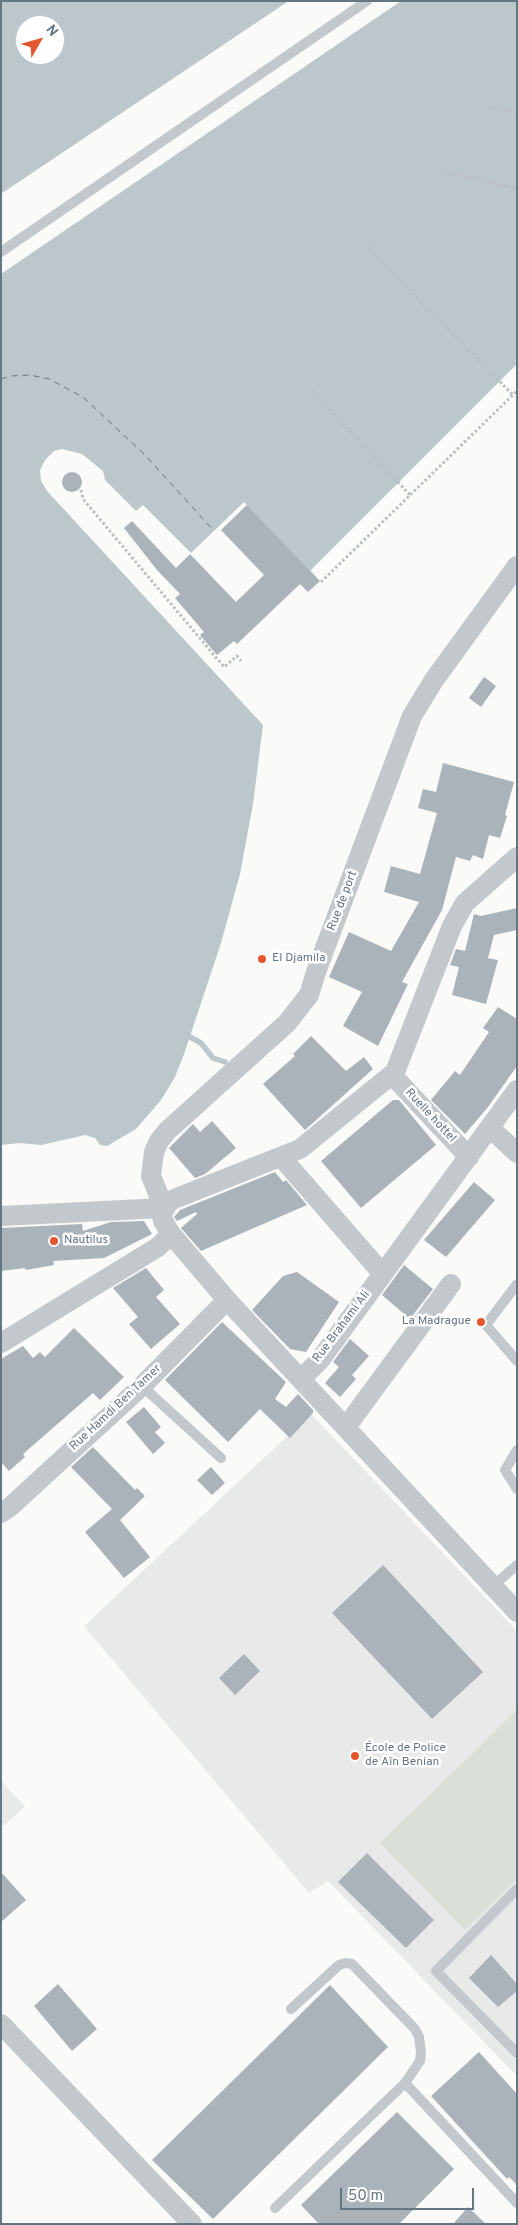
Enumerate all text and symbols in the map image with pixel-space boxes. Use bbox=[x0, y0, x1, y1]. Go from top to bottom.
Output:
north arrow bbox=[15, 15, 65, 65]
text: N bbox=[42, 22, 61, 40]
street label: Rue de port bbox=[325, 869, 361, 933]
place label: El Djamila bbox=[272, 952, 326, 966]
marker: El Djamila bbox=[256, 953, 268, 965]
street label: Ruelle hottel bbox=[401, 1086, 459, 1146]
place label: Nautilus bbox=[64, 1234, 108, 1248]
marker: Nautilus bbox=[48, 1235, 60, 1247]
street label: Rue Brahami Ali bbox=[310, 1288, 374, 1366]
place label: La Madrague bbox=[402, 1315, 471, 1329]
marker: La Madrague bbox=[475, 1316, 487, 1328]
street label: Rue Hamdi Ben Tamer bbox=[67, 1362, 165, 1454]
place label: École de Police de Aïn Benian bbox=[365, 1742, 446, 1770]
marker: École de Police de Aïn Benian bbox=[349, 1750, 361, 1762]
scale bar bbox=[343, 2178, 477, 2210]
text: 50 m bbox=[348, 2187, 383, 2206]

